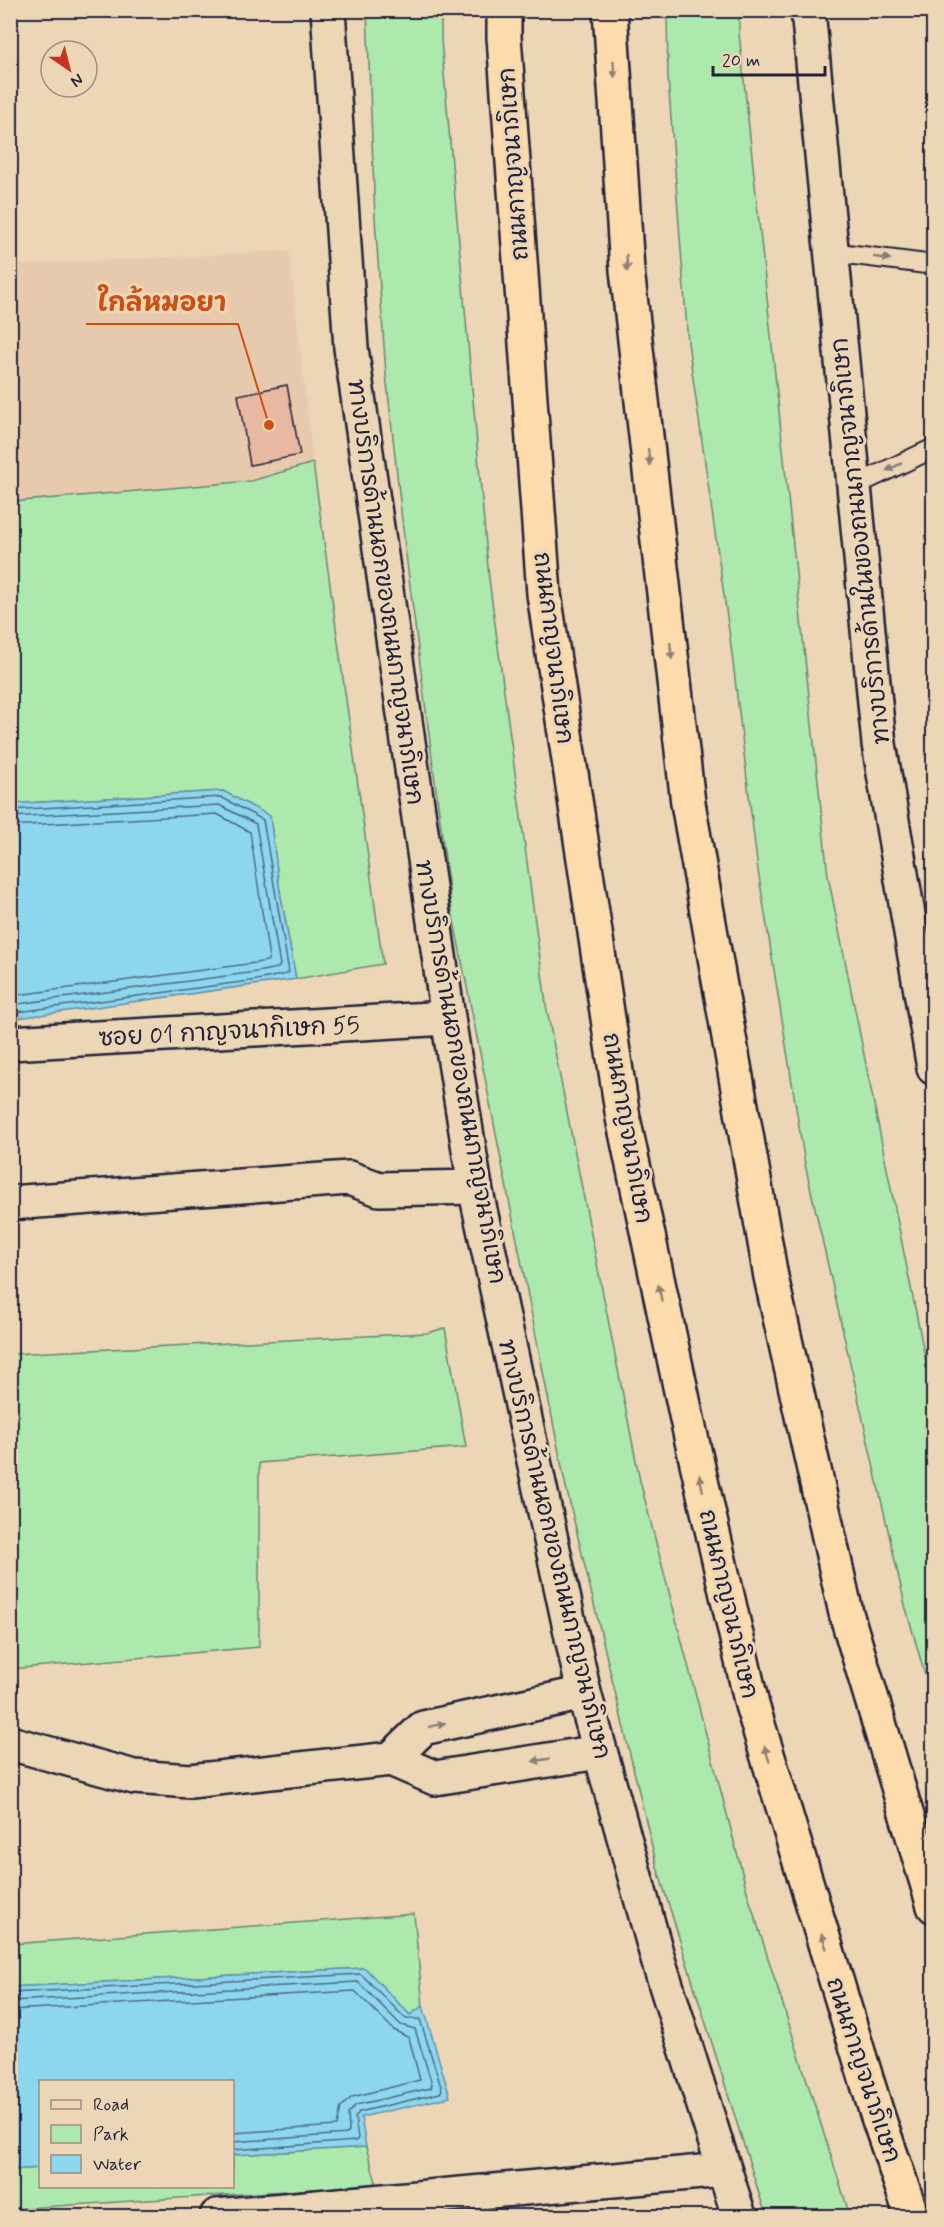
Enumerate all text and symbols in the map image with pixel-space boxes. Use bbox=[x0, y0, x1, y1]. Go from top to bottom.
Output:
north arrow bbox=[39, 39, 99, 99]
scale bar bbox=[713, 39, 826, 77]
text: 20 m bbox=[722, 49, 760, 73]
one-way arrow bbox=[609, 59, 618, 78]
street label: ถนนกาญจนาภิเษก bbox=[492, 66, 537, 261]
text: N bbox=[66, 68, 87, 92]
one-way arrow bbox=[622, 254, 632, 273]
one-way arrow bbox=[873, 254, 892, 263]
callout: ใกล้หมอยา bbox=[86, 280, 238, 324]
text: ใกล้หมอยา bbox=[97, 284, 226, 321]
street label: ทางบริการด้านในของถนนกาญจนาภิเษก bbox=[823, 336, 898, 746]
street label: ทางบริการด้านนอกของถนนกาญจนาภิเษก bbox=[339, 377, 431, 807]
one-way arrow bbox=[644, 448, 653, 467]
one-way arrow bbox=[885, 462, 902, 471]
street label: ถนนกาญจนาภิเษก bbox=[525, 550, 580, 746]
one-way arrow bbox=[666, 642, 675, 661]
street label: ทางบริการด้านนอกของถนนกาญจนาภิเษก bbox=[407, 858, 513, 1287]
street label: ซอย 01 กาญจนากิเษก 55 bbox=[98, 1010, 360, 1055]
street label: ถนนกาญจนาภิเษก bbox=[594, 1030, 659, 1226]
one-way arrow bbox=[655, 1283, 664, 1302]
street label: ทางบริการด้านนอกของถนนกาญจนาภิเษก bbox=[490, 1336, 618, 1762]
one-way arrow bbox=[696, 1474, 705, 1493]
street label: ถนนกาญจนาภิเษก bbox=[691, 1507, 764, 1702]
one-way arrow bbox=[428, 1720, 447, 1729]
one-way arrow bbox=[762, 1745, 771, 1763]
one-way arrow bbox=[532, 1756, 551, 1765]
one-way arrow bbox=[819, 1932, 828, 1950]
street label: ถนนกาญจนาภิเษก bbox=[818, 1974, 907, 2167]
legend bbox=[39, 2080, 234, 2188]
text: Road bbox=[93, 2093, 129, 2117]
text: Park bbox=[93, 2123, 129, 2147]
text: Water bbox=[93, 2153, 142, 2177]

